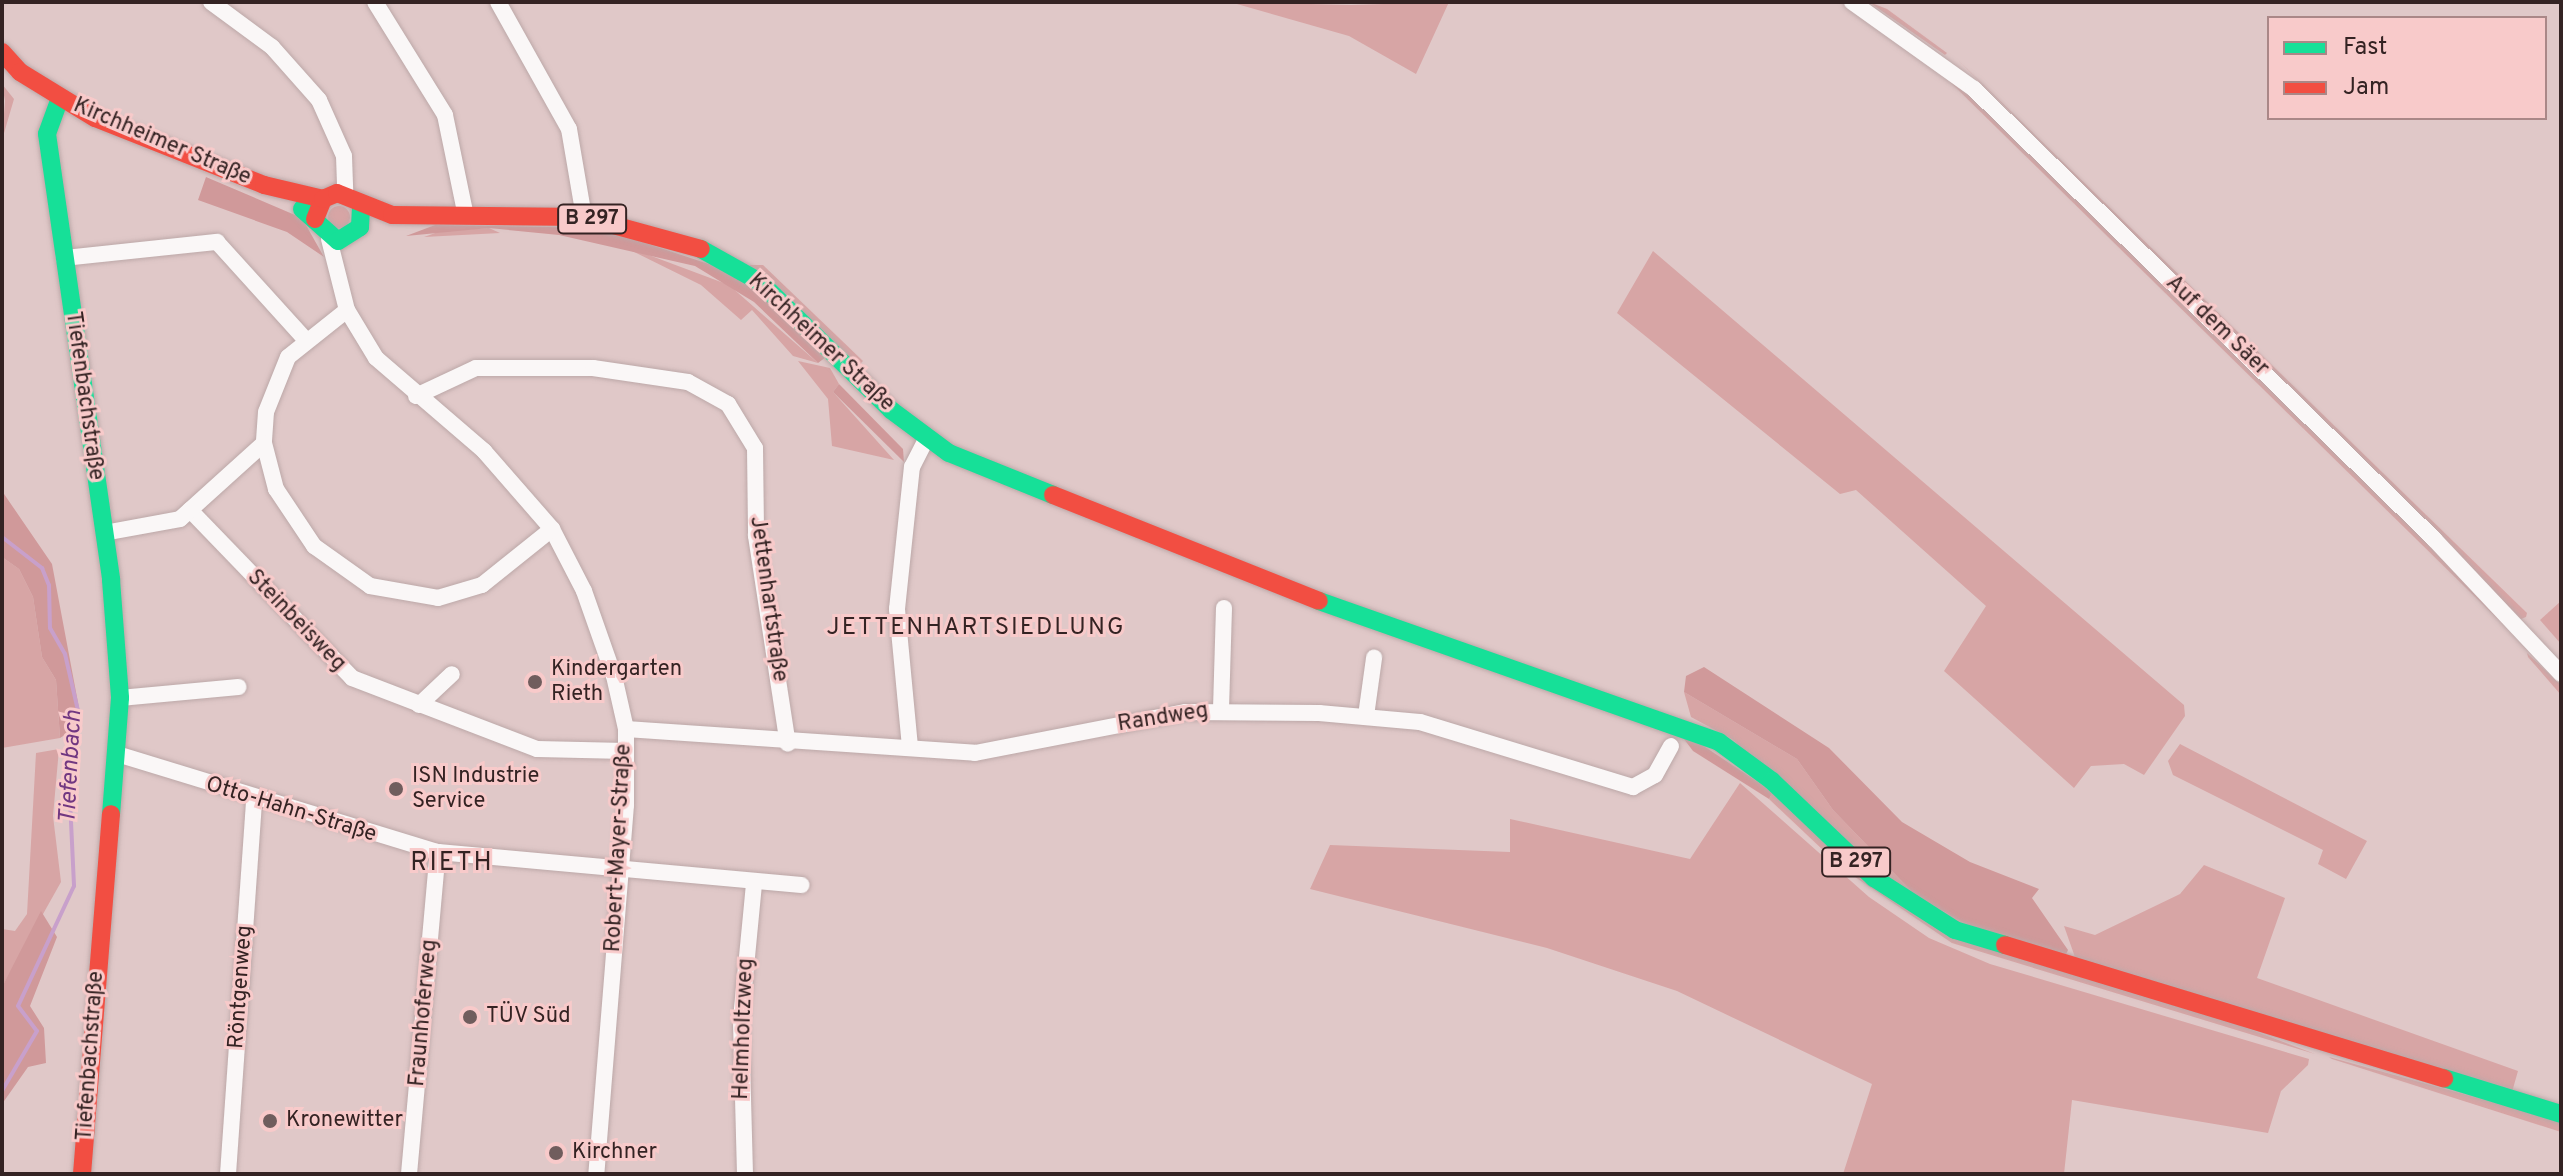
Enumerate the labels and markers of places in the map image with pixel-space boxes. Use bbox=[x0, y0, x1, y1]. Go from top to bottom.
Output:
place label: Kindergarten Rieth bbox=[551, 656, 682, 708]
marker: Kindergarten Rieth bbox=[526, 673, 544, 691]
place label: ISN Industrie Service bbox=[412, 763, 539, 814]
marker: ISN Industrie Service bbox=[387, 780, 405, 798]
place label: TÜV Süd bbox=[486, 1004, 571, 1030]
marker: TÜV Süd bbox=[461, 1008, 479, 1026]
place label: Kronewitter bbox=[286, 1108, 403, 1134]
marker: Kronewitter bbox=[261, 1112, 279, 1130]
place label: Kirchner bbox=[572, 1140, 657, 1166]
marker: Kirchner bbox=[547, 1144, 565, 1162]

